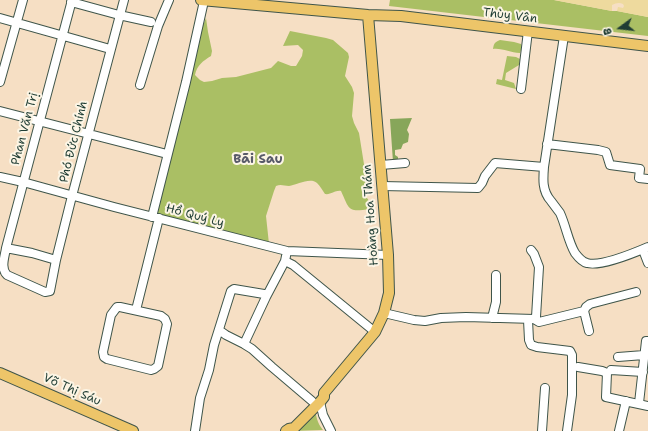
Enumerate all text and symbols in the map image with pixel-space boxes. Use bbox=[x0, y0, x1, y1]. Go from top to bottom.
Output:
street label: Thùy Vân bbox=[482, 6, 538, 26]
north arrow bbox=[600, 8, 640, 48]
text: B bbox=[600, 26, 616, 36]
street label: Phan Văn Trị bbox=[8, 91, 42, 167]
street label: Phó Đức Chính bbox=[57, 100, 91, 184]
district label: Bãi Sau bbox=[233, 152, 283, 168]
street label: Hoàng Hoa Thám bbox=[360, 164, 382, 266]
street label: Hồ Quý Ly bbox=[164, 201, 226, 231]
street label: Võ Thị Sáu bbox=[41, 371, 103, 409]

